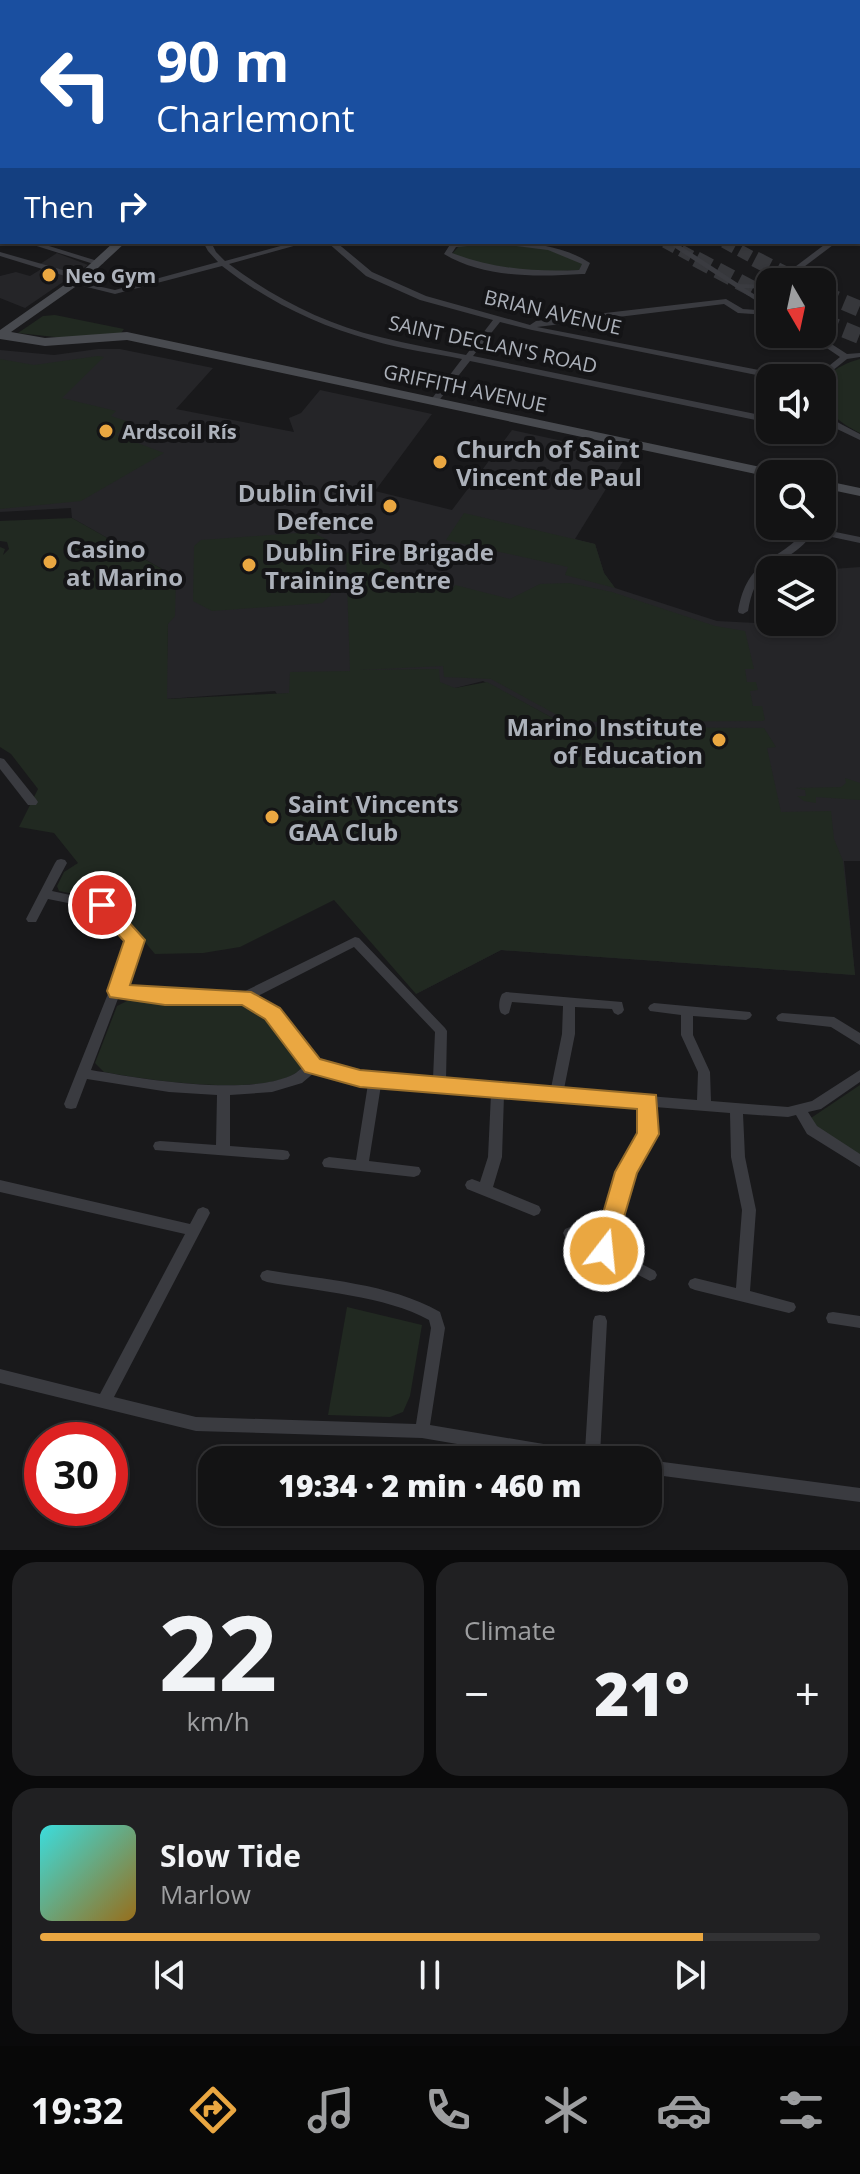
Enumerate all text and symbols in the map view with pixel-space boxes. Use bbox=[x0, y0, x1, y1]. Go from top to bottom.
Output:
text: 90 m bbox=[156, 22, 290, 98]
icon: left bbox=[24, 32, 128, 136]
text: Charlemont bbox=[156, 94, 355, 143]
icon: right bbox=[110, 184, 154, 228]
text: Then bbox=[24, 186, 94, 227]
place label: Neo Gym bbox=[65, 262, 156, 289]
marker: Neo Gym bbox=[40, 266, 58, 284]
north arrow bbox=[756, 268, 836, 348]
map controls bbox=[756, 268, 836, 636]
street label: BRIAN AVENUE bbox=[482, 283, 624, 341]
street label: SAINT DECLAN'S ROAD bbox=[386, 309, 600, 379]
street label: GRIFFITH AVENUE bbox=[381, 358, 549, 418]
button: sound bbox=[756, 364, 836, 444]
place label: Ardscoil Rís bbox=[122, 418, 237, 445]
marker: Ardscoil Rís bbox=[97, 422, 115, 440]
place label: Church of Saint Vincent de Paul bbox=[456, 432, 642, 493]
marker: Church of Saint Vincent de Paul bbox=[431, 453, 449, 471]
button: search bbox=[756, 460, 836, 540]
place label: Dublin Civil Defence bbox=[238, 476, 374, 537]
marker: Dublin Civil Defence bbox=[381, 497, 399, 515]
place label: Casino at Marino bbox=[66, 532, 183, 593]
place label: Dublin Fire Brigade Training Centre bbox=[265, 535, 494, 596]
marker: Casino at Marino bbox=[41, 553, 59, 571]
marker: Dublin Fire Brigade Training Centre bbox=[240, 556, 258, 574]
button: layers bbox=[756, 556, 836, 636]
place label: Marino Institute of Education bbox=[507, 710, 703, 771]
marker: Marino Institute of Education bbox=[710, 731, 728, 749]
place label: Saint Vincents GAA Club bbox=[288, 787, 459, 848]
marker: Saint Vincents GAA Club bbox=[263, 808, 281, 826]
pin bbox=[68, 871, 136, 939]
icon: arrive bbox=[80, 883, 124, 927]
position arrow bbox=[562, 1209, 646, 1293]
speed limit sign: 30 bbox=[24, 1422, 128, 1526]
text: 19:34 · 2 min · 460 m bbox=[278, 1465, 582, 1506]
text: 22 bbox=[159, 1580, 277, 1721]
text: Climate bbox=[464, 1612, 556, 1648]
text: 21° bbox=[594, 1652, 690, 1734]
text: − bbox=[464, 1663, 489, 1723]
text: + bbox=[795, 1663, 820, 1723]
text: km/h bbox=[186, 1703, 250, 1739]
text: Slow Tide bbox=[160, 1835, 301, 1876]
text: Marlow bbox=[160, 1876, 251, 1912]
icon: previous bbox=[148, 1953, 192, 1997]
icon: pause bbox=[408, 1953, 452, 1997]
icon: next bbox=[668, 1953, 712, 1997]
icon: directions bbox=[185, 2082, 241, 2138]
icon: music bbox=[303, 2082, 359, 2138]
icon: phone bbox=[420, 2082, 476, 2138]
icon: climate bbox=[538, 2082, 594, 2138]
icon: car bbox=[656, 2082, 712, 2138]
icon: filters bbox=[773, 2082, 829, 2138]
text: 19:32 bbox=[31, 2086, 123, 2135]

